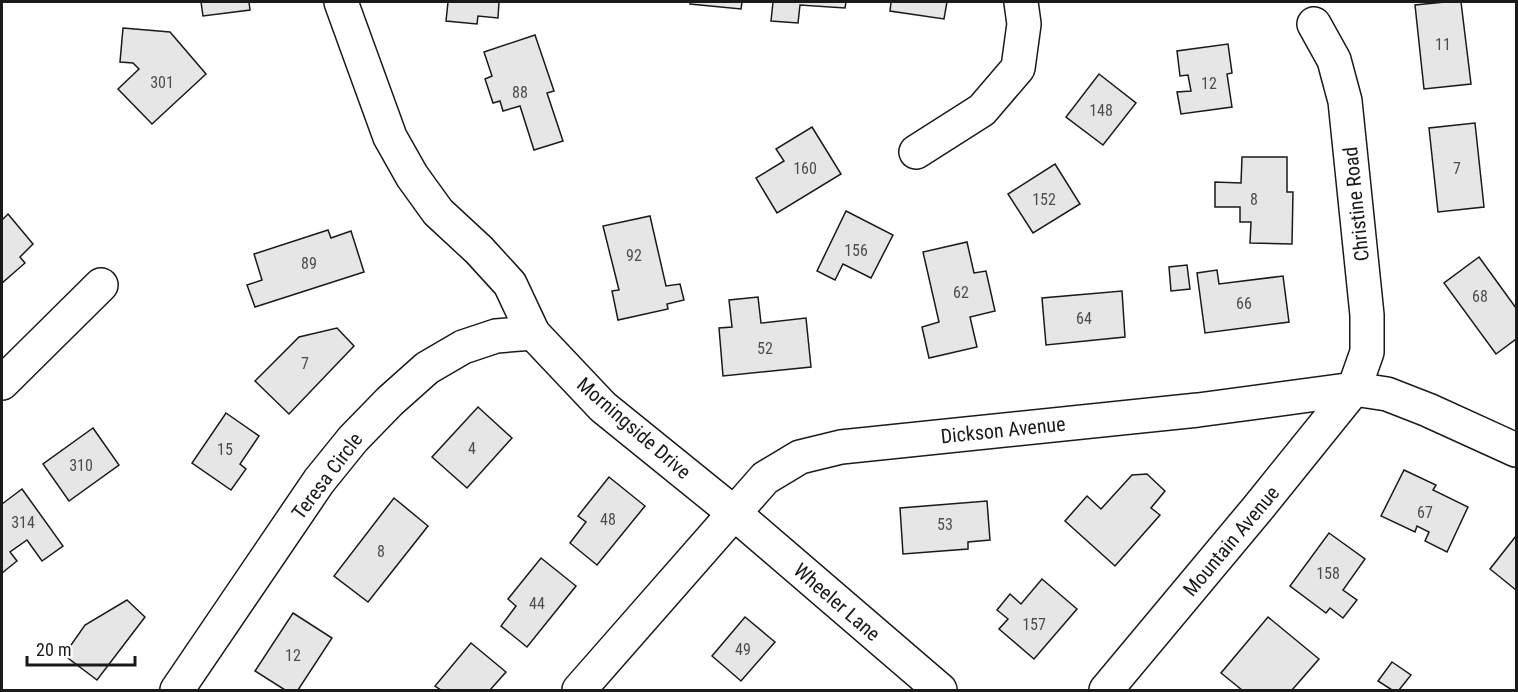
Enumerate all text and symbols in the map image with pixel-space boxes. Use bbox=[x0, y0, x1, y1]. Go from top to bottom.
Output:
house number: 11 bbox=[1435, 35, 1451, 54]
house number: 301 bbox=[150, 73, 174, 92]
house number: 12 bbox=[1201, 74, 1217, 93]
house number: 88 bbox=[512, 83, 528, 102]
house number: 148 bbox=[1089, 101, 1113, 120]
street label: Christine Road bbox=[1338, 145, 1374, 263]
house number: 160 bbox=[793, 159, 817, 178]
house number: 7 bbox=[1453, 159, 1461, 178]
house number: 152 bbox=[1032, 190, 1056, 209]
house number: 8 bbox=[1250, 190, 1258, 209]
house number: 156 bbox=[844, 241, 868, 260]
house number: 92 bbox=[626, 246, 642, 265]
house number: 89 bbox=[301, 254, 317, 273]
house number: 62 bbox=[953, 283, 969, 302]
house number: 68 bbox=[1472, 287, 1488, 306]
house number: 66 bbox=[1236, 294, 1252, 313]
house number: 64 bbox=[1076, 309, 1092, 328]
house number: 52 bbox=[757, 339, 773, 358]
house number: 7 bbox=[301, 354, 309, 373]
street label: Morningside Drive bbox=[572, 372, 696, 484]
street label: Dickson Avenue bbox=[939, 412, 1067, 448]
street label: Teresa Circle bbox=[287, 428, 367, 524]
house number: 4 bbox=[468, 439, 476, 458]
house number: 15 bbox=[217, 440, 233, 459]
house number: 310 bbox=[69, 456, 93, 475]
street label: Mountain Avenue bbox=[1178, 481, 1284, 601]
house number: 67 bbox=[1417, 503, 1433, 522]
house number: 48 bbox=[600, 510, 616, 529]
house number: 314 bbox=[11, 513, 35, 532]
house number: 53 bbox=[937, 515, 953, 534]
house number: 8 bbox=[377, 542, 385, 561]
street label: Wheeler Lane bbox=[789, 558, 885, 646]
house number: 158 bbox=[1316, 564, 1340, 583]
house number: 44 bbox=[529, 594, 545, 613]
house number: 157 bbox=[1022, 615, 1046, 634]
scale bar bbox=[27, 629, 135, 667]
text: 20 m bbox=[36, 639, 71, 660]
house number: 49 bbox=[735, 640, 751, 659]
house number: 12 bbox=[285, 646, 301, 665]

